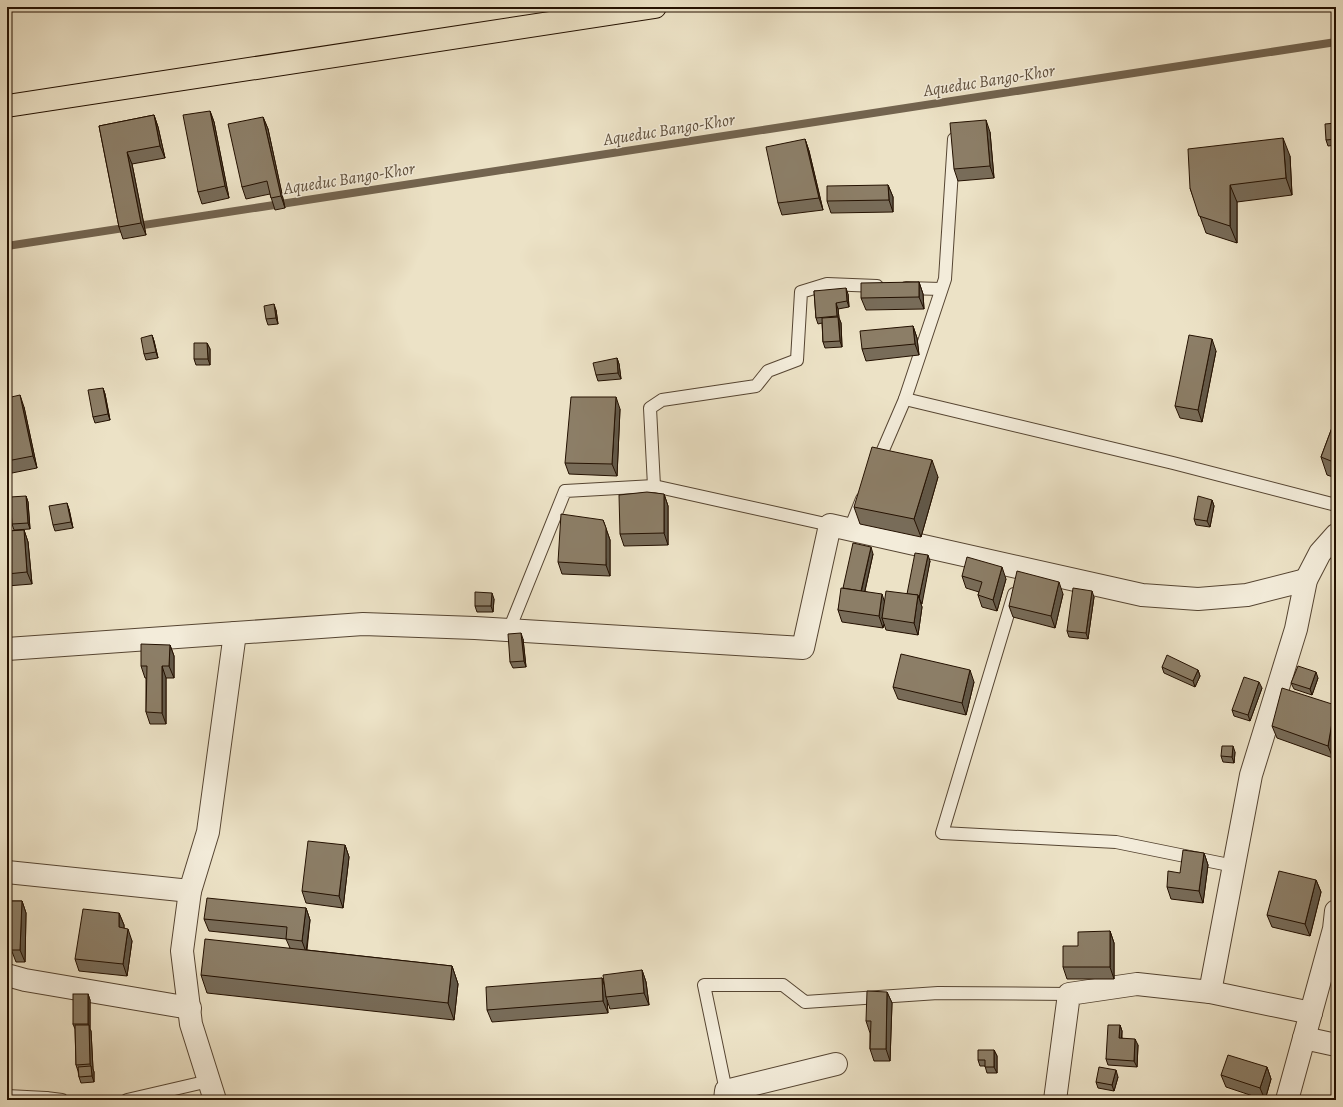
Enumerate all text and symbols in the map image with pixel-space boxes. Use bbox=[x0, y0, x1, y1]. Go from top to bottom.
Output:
water label: Aqueduc Bango-Khor bbox=[921, 59, 1057, 102]
water label: Aqueduc Bango-Khor bbox=[601, 108, 737, 151]
water label: Aqueduc Bango-Khor bbox=[281, 157, 417, 200]

